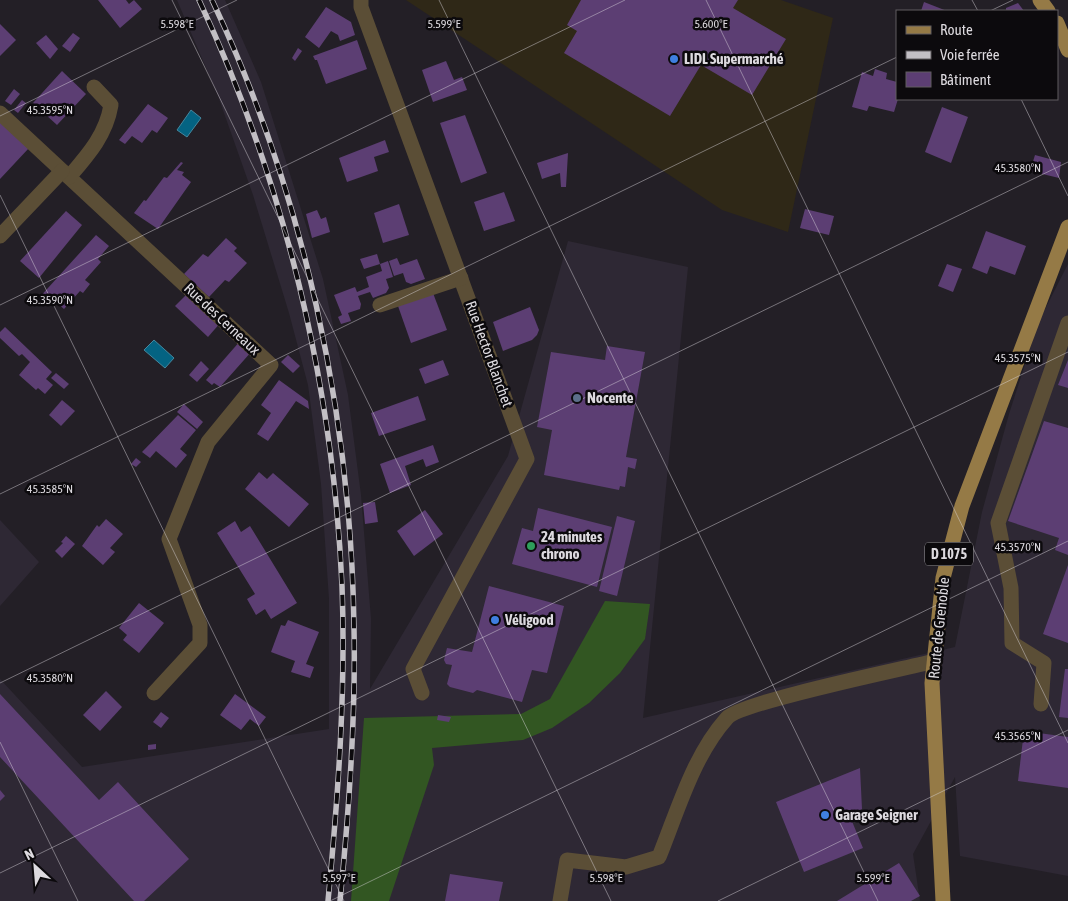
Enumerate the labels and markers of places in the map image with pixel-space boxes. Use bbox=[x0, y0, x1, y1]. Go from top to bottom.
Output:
place label: LIDL Supermarché bbox=[684, 50, 784, 67]
marker: LIDL Supermarché bbox=[668, 53, 680, 65]
place label: Nocente bbox=[587, 389, 634, 406]
marker: Nocente bbox=[571, 392, 583, 404]
place label: 24 minutes chrono bbox=[541, 528, 603, 562]
marker: 24 minutes chrono bbox=[525, 540, 537, 552]
place label: Véligood bbox=[504, 611, 554, 628]
marker: Véligood bbox=[489, 614, 501, 626]
place label: Garage Seigner bbox=[835, 806, 918, 823]
marker: Garage Seigner bbox=[819, 809, 831, 821]

